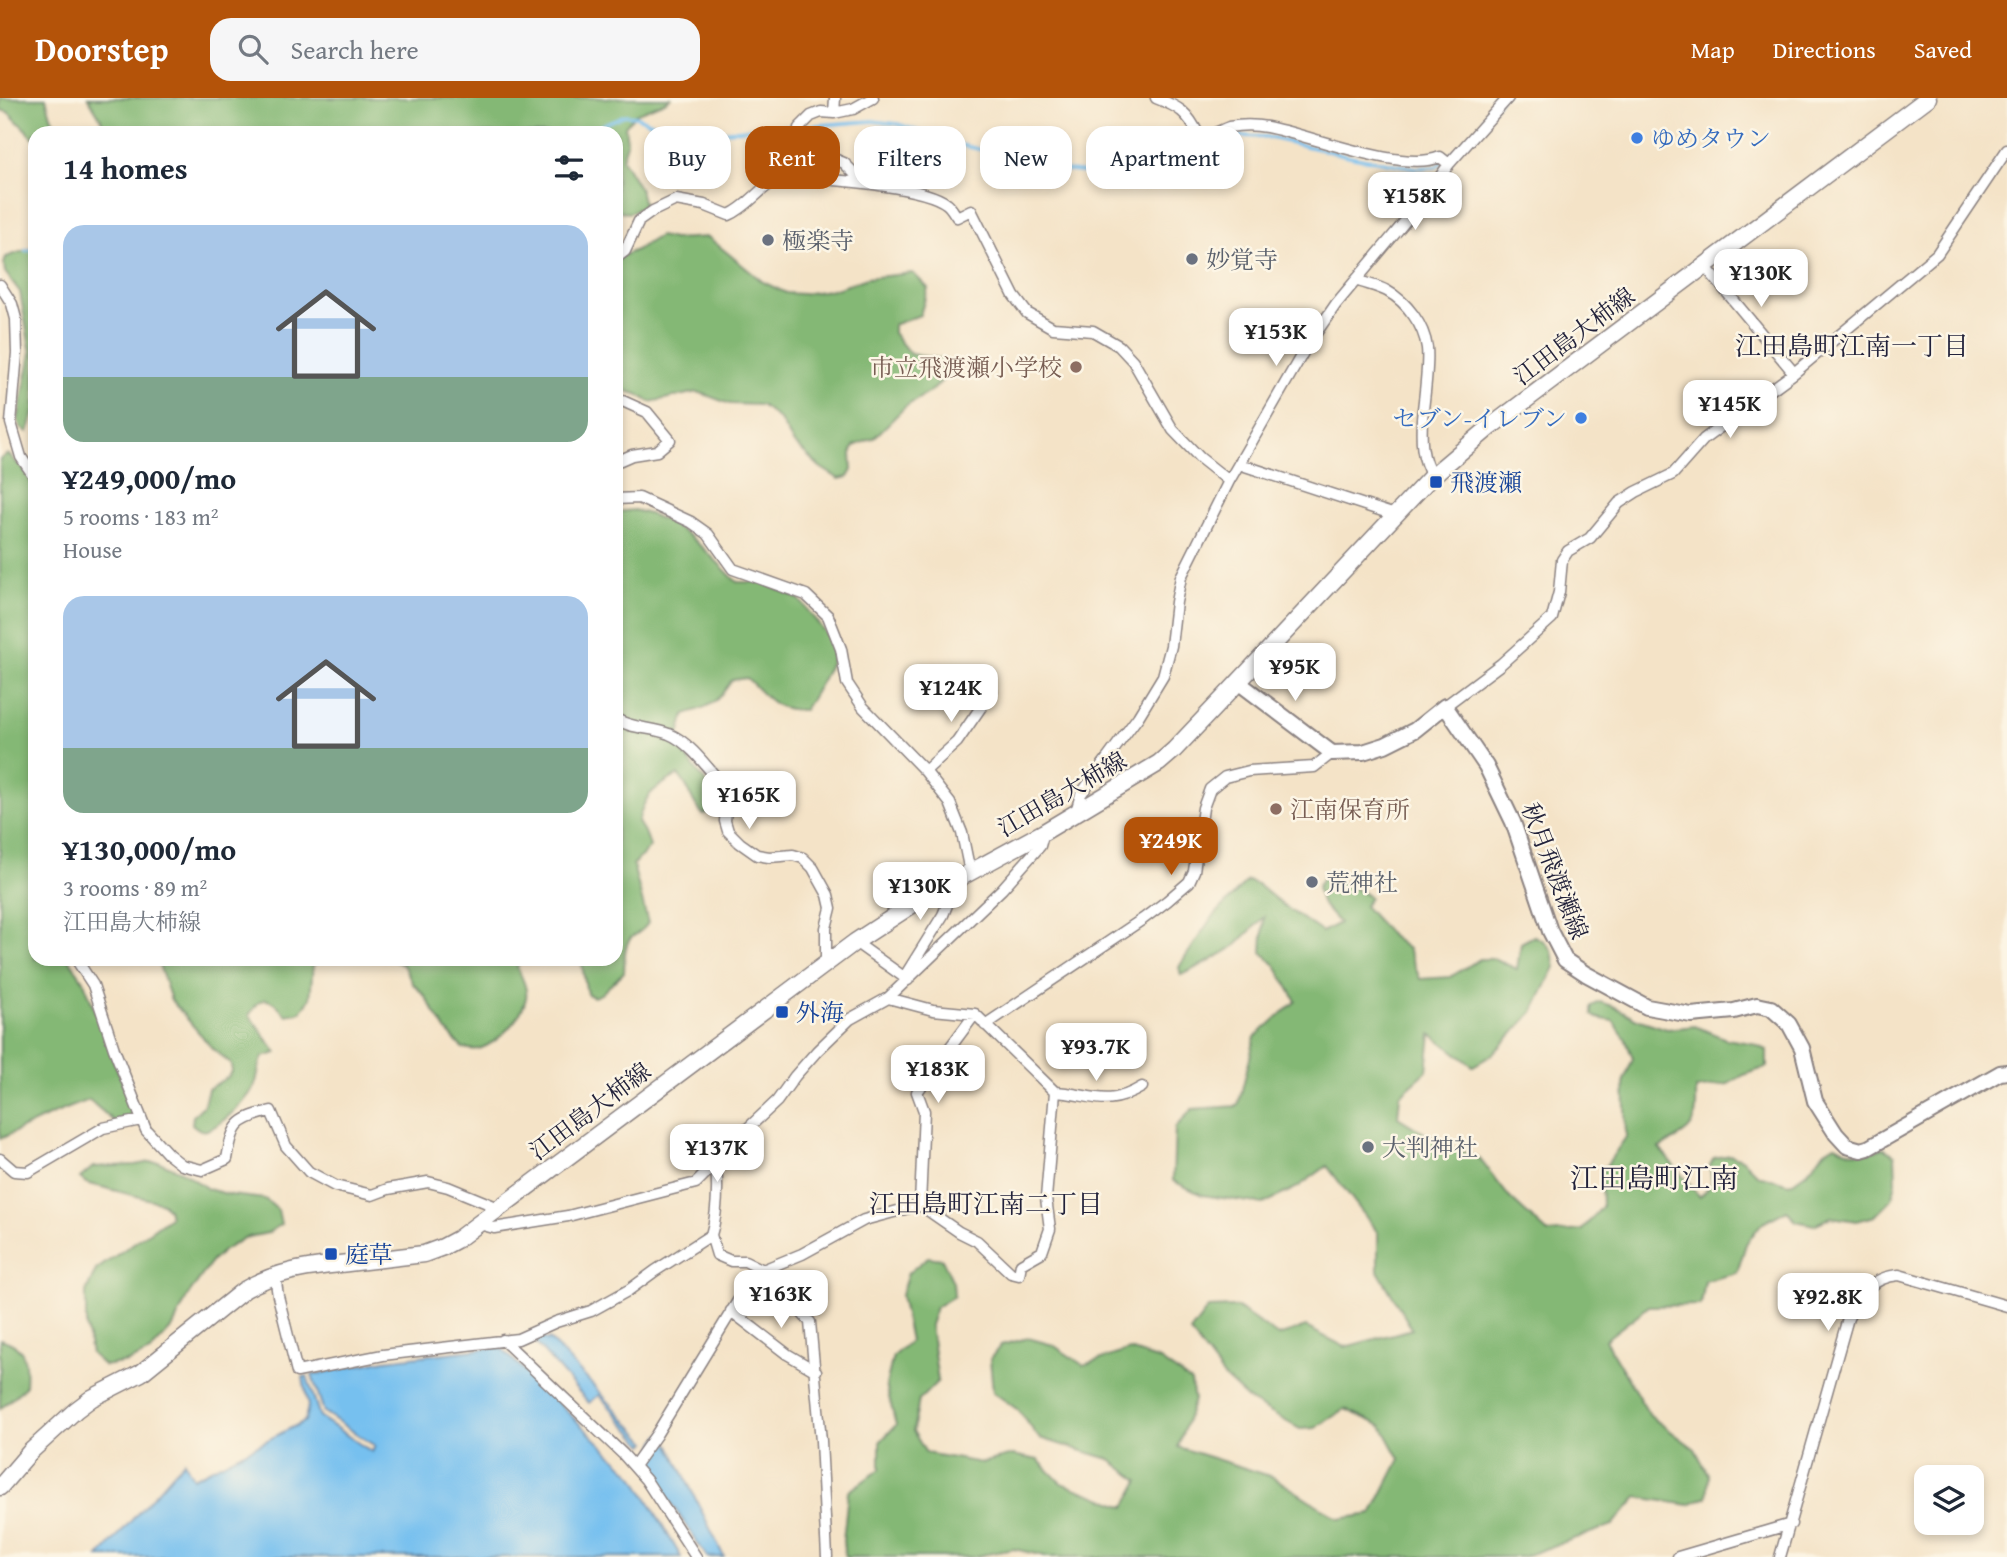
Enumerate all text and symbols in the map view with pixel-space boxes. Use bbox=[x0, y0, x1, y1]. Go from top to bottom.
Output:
search box bbox=[210, 18, 700, 81]
text: Doorstep bbox=[35, 25, 168, 73]
icon: search bbox=[234, 30, 272, 68]
text: Search here bbox=[290, 30, 419, 69]
text: Map bbox=[1691, 32, 1735, 67]
text: Directions bbox=[1773, 32, 1876, 67]
text: Saved bbox=[1914, 32, 1972, 67]
place label: ゆめタウン bbox=[1651, 121, 1771, 156]
chip: Buy bbox=[644, 126, 731, 189]
chip: Rent bbox=[745, 126, 840, 189]
chip: Filters bbox=[854, 126, 966, 189]
chip: New bbox=[980, 126, 1072, 189]
chip: Apartment bbox=[1086, 126, 1244, 189]
marker: ゆめタウン bbox=[1629, 130, 1645, 146]
text: 14 homes bbox=[63, 146, 188, 190]
icon: filters bbox=[550, 149, 588, 187]
pin: ¥158K bbox=[1366, 172, 1464, 232]
text: ¥158K bbox=[1384, 178, 1446, 211]
place label: 極楽寺 bbox=[782, 223, 854, 258]
marker: 極楽寺 bbox=[760, 232, 776, 248]
place label: 妙覚寺 bbox=[1206, 242, 1278, 277]
pin: ¥130K bbox=[1712, 250, 1810, 309]
marker: 妙覚寺 bbox=[1184, 251, 1200, 267]
text: ¥130K bbox=[1730, 255, 1792, 288]
icon: home bbox=[263, 271, 389, 397]
street label: 江田島大柿線 bbox=[1506, 279, 1642, 393]
pin: ¥153K bbox=[1227, 308, 1325, 368]
text: ¥153K bbox=[1245, 314, 1307, 347]
district label: 江田島町江南一丁目 bbox=[1735, 326, 1969, 365]
place label: 市立飛渡瀬小学校 bbox=[870, 350, 1062, 385]
marker: 市立飛渡瀬小学校 bbox=[1068, 359, 1084, 375]
pin: ¥145K bbox=[1681, 380, 1779, 440]
text: ¥145K bbox=[1699, 386, 1761, 419]
place label: セブン-イレブン bbox=[1393, 401, 1567, 436]
marker: セブン-イレブン bbox=[1573, 410, 1589, 426]
text: ¥249,000/mo bbox=[63, 456, 236, 500]
place label: 飛渡瀬 bbox=[1450, 465, 1522, 500]
marker: 飛渡瀬 bbox=[1428, 474, 1444, 490]
text: 5 rooms · 183 m² bbox=[63, 500, 218, 533]
text: House bbox=[63, 533, 122, 566]
icon: home bbox=[263, 641, 389, 767]
pin: ¥95K bbox=[1254, 644, 1336, 703]
text: ¥95K bbox=[1270, 649, 1320, 682]
pin: ¥124K bbox=[902, 664, 1000, 724]
text: ¥124K bbox=[920, 670, 982, 703]
street label: 江田島大柿線 bbox=[991, 743, 1133, 845]
pin: ¥165K bbox=[700, 772, 798, 831]
text: ¥165K bbox=[718, 777, 780, 810]
place label: 江南保育所 bbox=[1290, 792, 1410, 827]
street label: 秋月飛渡瀬線 bbox=[1513, 798, 1597, 944]
marker: 江南保育所 bbox=[1268, 801, 1284, 817]
pin: ¥249K bbox=[1122, 818, 1220, 877]
text: ¥249K bbox=[1140, 823, 1202, 856]
text: ¥130,000/mo bbox=[63, 827, 236, 871]
pin: ¥130K bbox=[871, 862, 969, 922]
place label: 荒神社 bbox=[1326, 865, 1398, 900]
text: ¥130K bbox=[889, 868, 951, 901]
text: 3 rooms · 89 m² bbox=[63, 871, 207, 904]
marker: 荒神社 bbox=[1304, 874, 1320, 890]
text: 江田島大柿線 bbox=[63, 905, 201, 938]
place label: 外海 bbox=[796, 995, 844, 1030]
marker: 外海 bbox=[774, 1004, 790, 1020]
pin: ¥93.7K bbox=[1039, 1024, 1153, 1083]
text: ¥93.7K bbox=[1062, 1029, 1130, 1062]
pin: ¥183K bbox=[889, 1046, 987, 1105]
text: ¥183K bbox=[907, 1051, 969, 1084]
street label: 江田島大柿線 bbox=[522, 1054, 658, 1168]
pin: ¥137K bbox=[668, 1124, 766, 1184]
text: ¥137K bbox=[686, 1130, 748, 1163]
place label: 大判神社 bbox=[1382, 1130, 1478, 1165]
marker: 大判神社 bbox=[1360, 1139, 1376, 1155]
district label: 江田島町江南 bbox=[1570, 1157, 1738, 1198]
district label: 江田島町江南二丁目 bbox=[869, 1184, 1103, 1223]
place label: 庭草 bbox=[345, 1237, 393, 1272]
marker: 庭草 bbox=[323, 1246, 339, 1262]
pin: ¥163K bbox=[732, 1270, 830, 1330]
pin: ¥92.8K bbox=[1771, 1274, 1885, 1333]
text: ¥163K bbox=[750, 1276, 812, 1309]
text: ¥92.8K bbox=[1794, 1279, 1862, 1312]
map controls bbox=[1914, 1465, 1984, 1535]
button: layers bbox=[1914, 1465, 1984, 1535]

